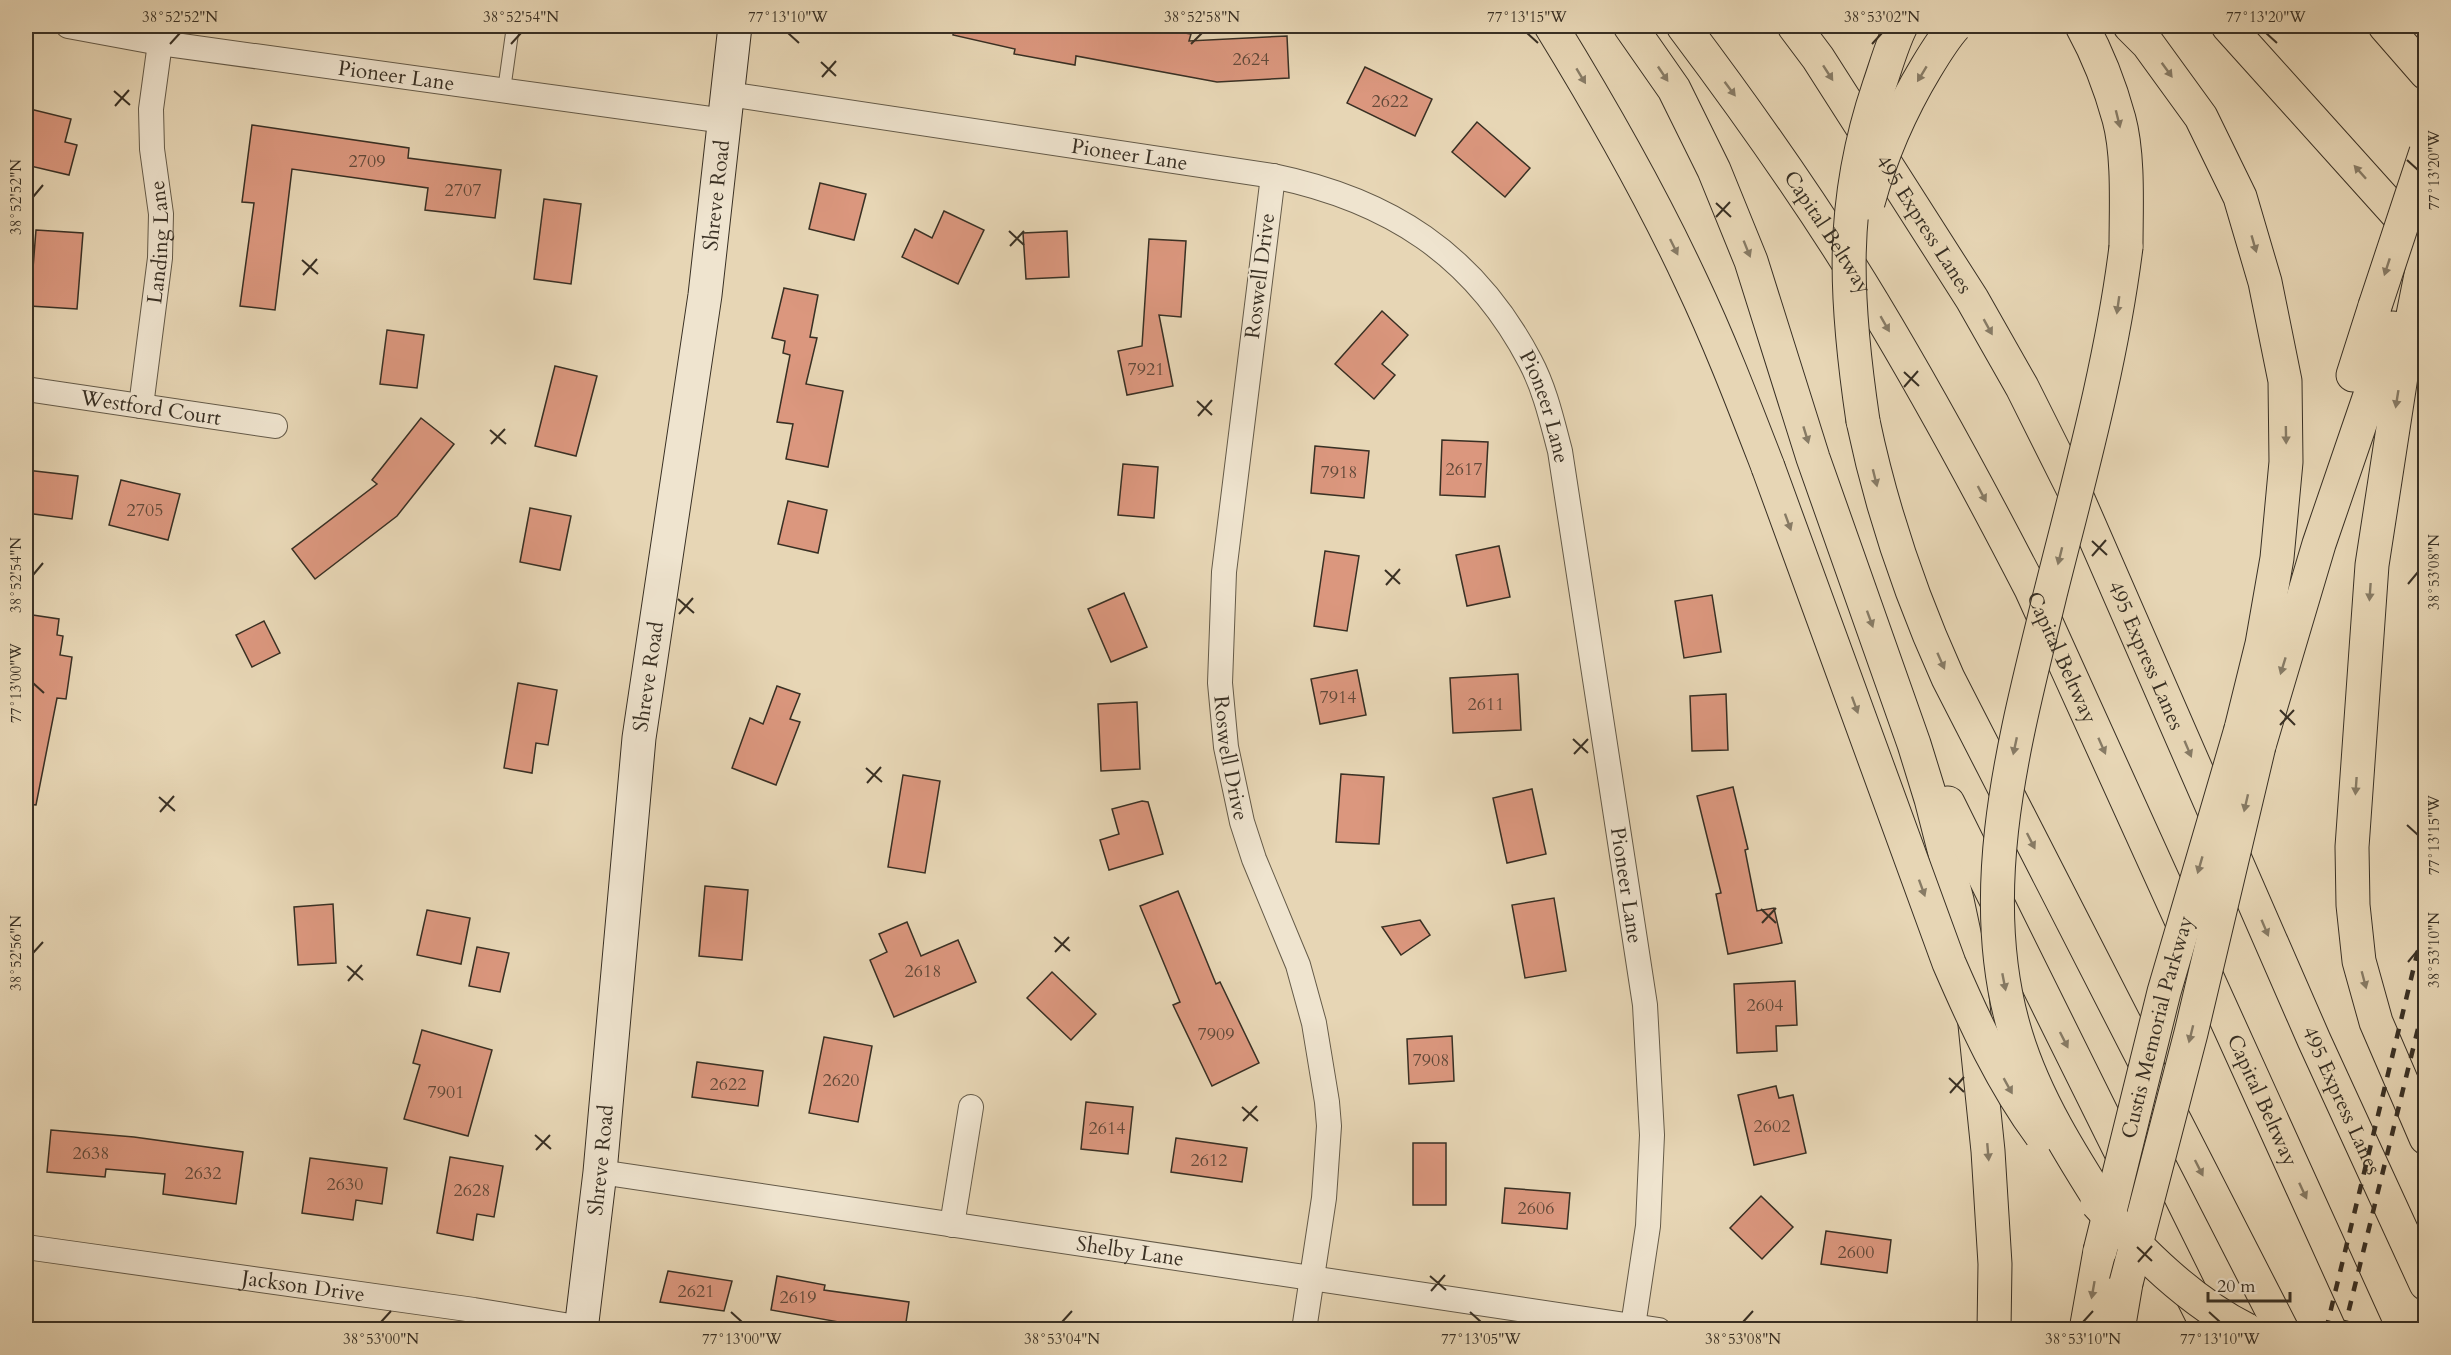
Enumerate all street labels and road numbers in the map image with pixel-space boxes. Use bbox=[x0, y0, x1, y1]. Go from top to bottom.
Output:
street label: Pioneer Lane bbox=[336, 53, 456, 98]
street label: Pioneer Lane bbox=[1069, 131, 1190, 177]
street label: Shreve Road bbox=[696, 138, 737, 252]
street label: 495 Express Lanes bbox=[1869, 149, 1979, 299]
street label: Capital Beltway bbox=[1777, 165, 1879, 299]
street label: Landing Lane bbox=[140, 179, 176, 305]
street label: Roswell Drive bbox=[1238, 211, 1282, 341]
street label: Pioneer Lane bbox=[1512, 345, 1576, 465]
street label: Westford Court bbox=[77, 383, 223, 432]
street label: 495 Express Lanes bbox=[2101, 576, 2191, 734]
street label: Capital Beltway bbox=[2020, 587, 2105, 728]
street label: Shreve Road bbox=[626, 619, 671, 734]
street label: Roswell Drive bbox=[1207, 694, 1256, 823]
street label: Pioneer Lane bbox=[1603, 825, 1650, 945]
street label: Custis Memorial Parkway bbox=[2114, 912, 2200, 1142]
street label: 495 Express Lanes bbox=[2295, 1022, 2388, 1179]
street label: Capital Beltway bbox=[2220, 1030, 2305, 1171]
street label: Shreve Road bbox=[580, 1103, 620, 1217]
street label: Shelby Lane bbox=[1074, 1229, 1186, 1273]
street label: Jackson Drive bbox=[237, 1263, 367, 1309]

